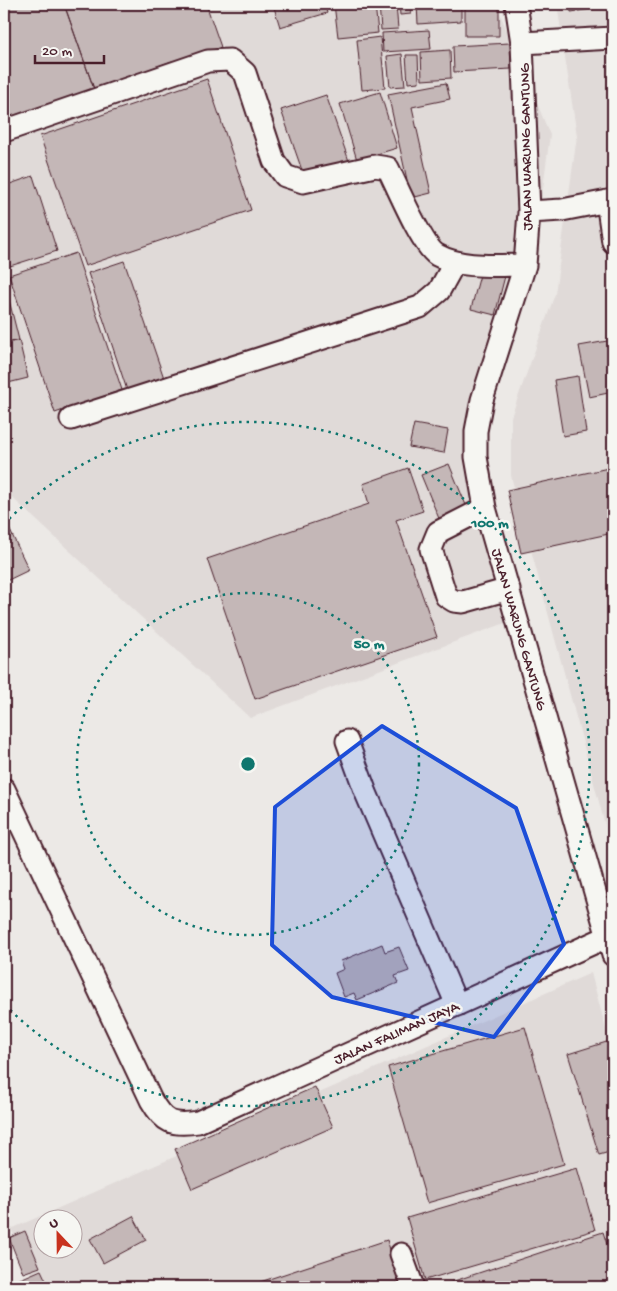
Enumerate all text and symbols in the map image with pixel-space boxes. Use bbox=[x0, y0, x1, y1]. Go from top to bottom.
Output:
scale bar bbox=[35, 32, 104, 64]
text: 20 m bbox=[42, 43, 72, 61]
street label: JALAN WARUNG GANTUNG bbox=[517, 63, 537, 231]
text: 100 m bbox=[470, 515, 509, 533]
street label: JALAN WARUNG GANTUNG bbox=[486, 547, 550, 713]
text: 50 m bbox=[354, 636, 385, 654]
centre of rings bbox=[239, 755, 257, 773]
street label: JALAN FALIMAN JAYA bbox=[331, 998, 463, 1070]
north arrow bbox=[32, 1208, 82, 1258]
text: U bbox=[47, 1215, 61, 1234]

